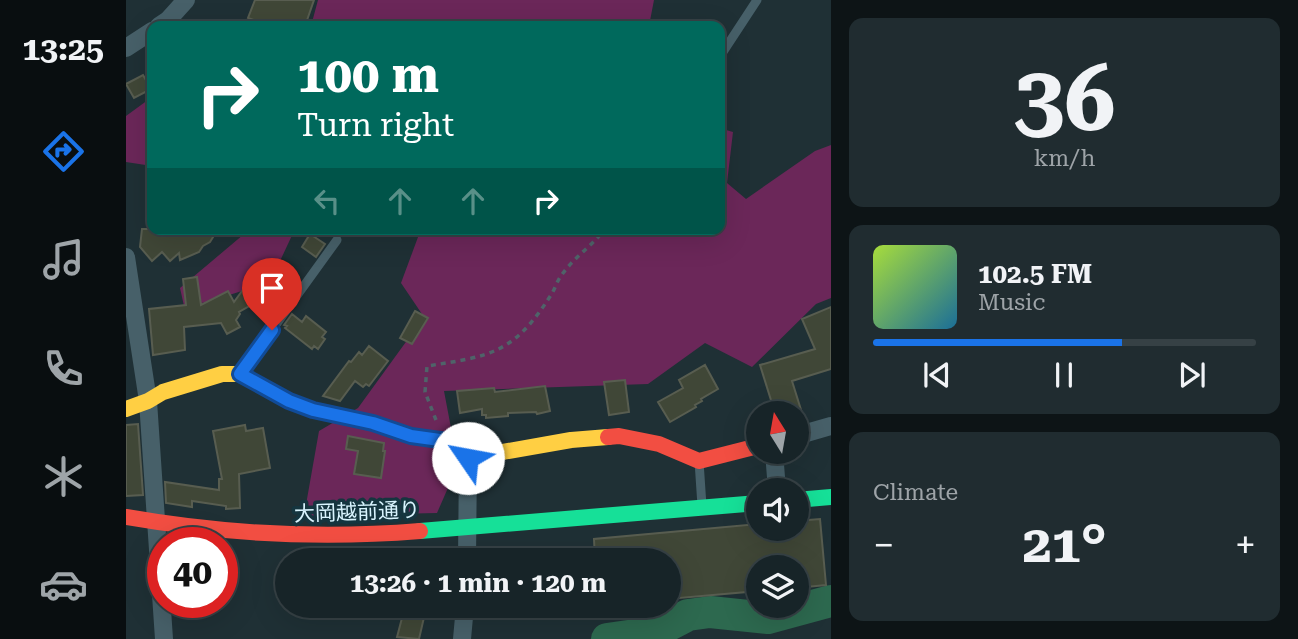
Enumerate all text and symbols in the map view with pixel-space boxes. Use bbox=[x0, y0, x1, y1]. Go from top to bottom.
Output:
text: 13:25 bbox=[22, 30, 104, 68]
text: 36 bbox=[1014, 46, 1115, 152]
text: 100 m bbox=[297, 47, 439, 104]
icon: right bbox=[182, 49, 273, 140]
text: Turn right bbox=[297, 106, 454, 144]
icon: directions bbox=[39, 127, 88, 176]
text: km/h bbox=[1034, 145, 1095, 172]
icon: left bbox=[308, 182, 346, 220]
icon: ahead bbox=[381, 182, 419, 220]
icon: ahead bbox=[454, 182, 492, 220]
icon: right bbox=[527, 182, 565, 220]
icon: music bbox=[39, 235, 88, 284]
pin bbox=[242, 258, 302, 330]
text: 102.5 FM bbox=[978, 259, 1092, 289]
icon: arrive bbox=[253, 269, 291, 307]
text: Music bbox=[978, 289, 1045, 316]
icon: phone bbox=[39, 344, 88, 393]
icon: previous bbox=[918, 356, 956, 394]
icon: pause bbox=[1045, 356, 1083, 394]
icon: next bbox=[1173, 356, 1211, 394]
north arrow bbox=[746, 401, 808, 464]
map controls bbox=[746, 401, 809, 618]
position arrow bbox=[431, 421, 505, 495]
icon: climate bbox=[39, 452, 88, 501]
button: sound bbox=[746, 478, 809, 541]
text: Climate bbox=[873, 479, 958, 506]
street label: 大岡越前通り bbox=[294, 498, 420, 526]
text: 21° bbox=[1022, 514, 1107, 575]
text: − bbox=[873, 523, 894, 567]
text: + bbox=[1235, 523, 1256, 567]
speed limit sign: 40 bbox=[147, 527, 238, 618]
button: layers bbox=[746, 555, 809, 618]
icon: car bbox=[39, 560, 88, 609]
text: 13:26 · 1 min · 120 m bbox=[350, 568, 606, 598]

